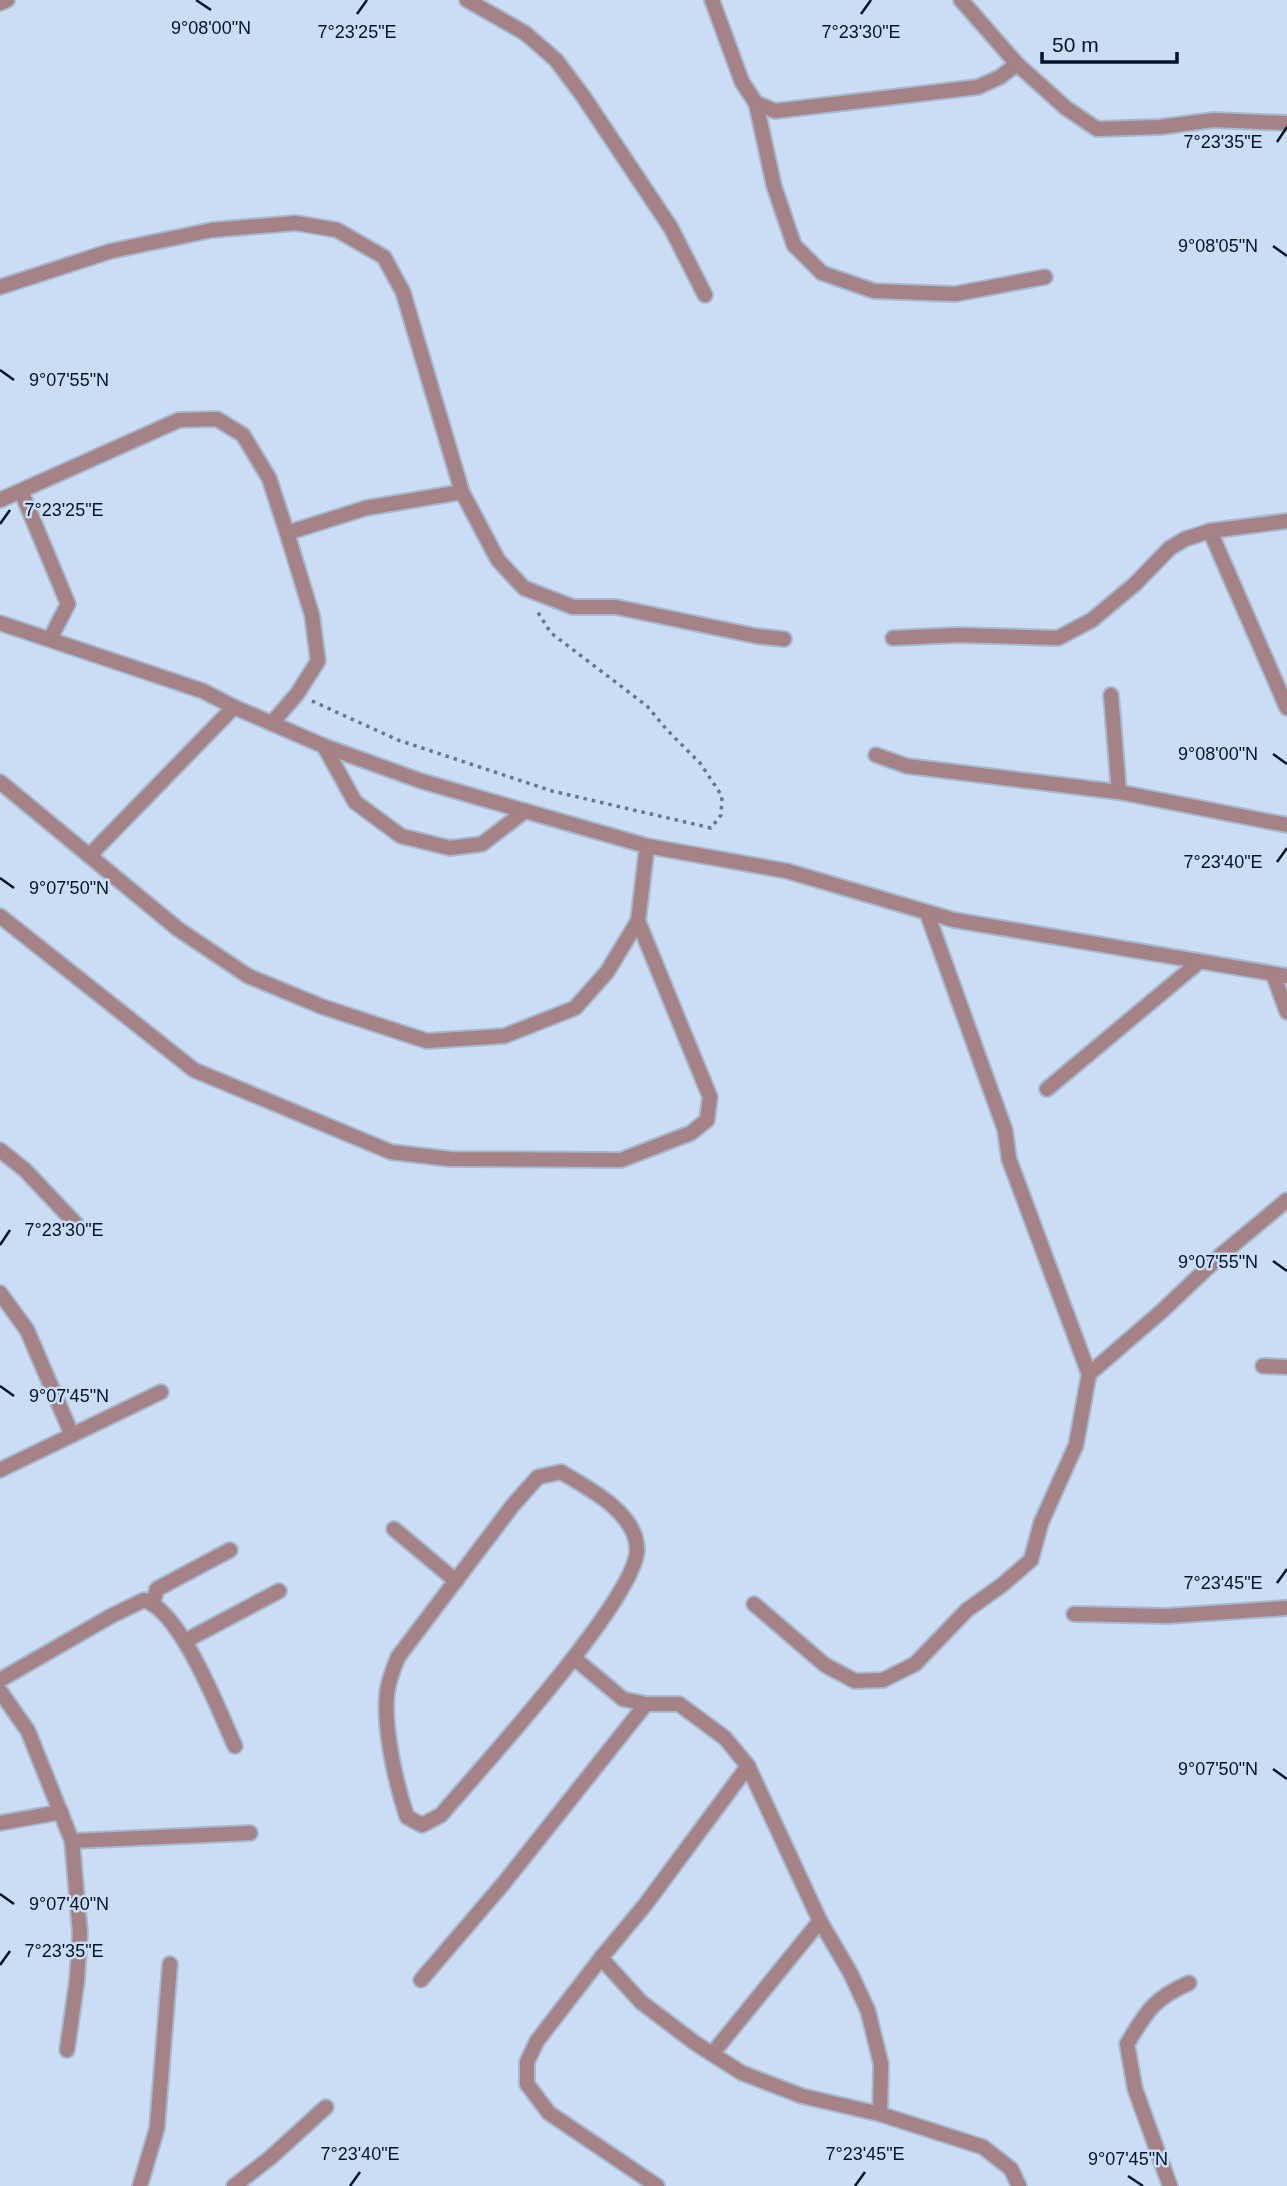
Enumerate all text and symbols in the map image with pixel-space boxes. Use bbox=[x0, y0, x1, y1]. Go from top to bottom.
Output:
text: 9°08'00"N bbox=[171, 18, 251, 38]
scale bar bbox=[1042, 21, 1177, 65]
text: 7°23'25"E bbox=[317, 22, 397, 42]
text: 7°23'30"E bbox=[821, 22, 901, 42]
text: 50 m bbox=[1052, 33, 1099, 56]
text: 7°23'35"E bbox=[1183, 132, 1263, 152]
text: 9°08'05"N bbox=[1178, 236, 1258, 256]
text: 9°07'55"N bbox=[29, 370, 109, 390]
text: 7°23'25"E bbox=[24, 500, 104, 520]
text: 9°08'00"N bbox=[1178, 744, 1258, 764]
text: 7°23'40"E bbox=[1183, 852, 1263, 872]
text: 9°07'50"N bbox=[29, 878, 109, 898]
text: 7°23'30"E bbox=[24, 1220, 104, 1240]
text: 9°07'55"N bbox=[1178, 1252, 1258, 1272]
text: 9°07'45"N bbox=[29, 1386, 109, 1406]
text: 7°23'45"E bbox=[1183, 1573, 1263, 1593]
text: 9°07'50"N bbox=[1178, 1759, 1258, 1779]
text: 9°07'40"N bbox=[29, 1894, 109, 1914]
text: 7°23'35"E bbox=[24, 1941, 104, 1961]
text: 7°23'40"E bbox=[320, 2144, 400, 2164]
text: 7°23'45"E bbox=[825, 2144, 905, 2164]
text: 9°07'45"N bbox=[1088, 2149, 1168, 2169]

